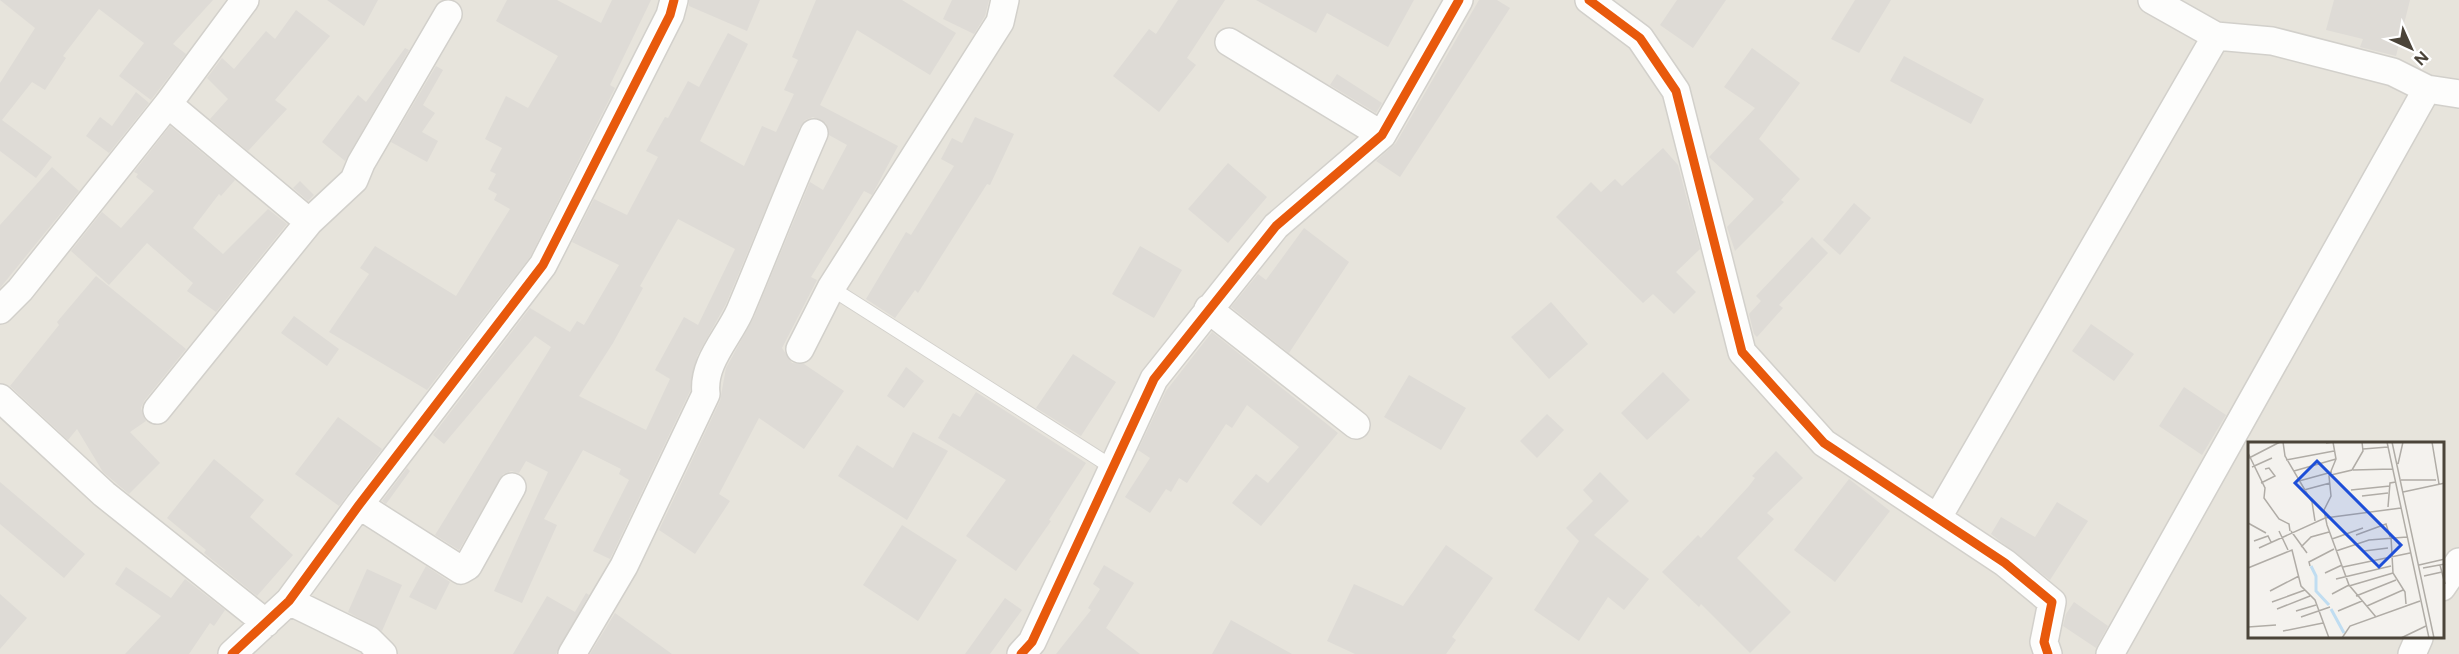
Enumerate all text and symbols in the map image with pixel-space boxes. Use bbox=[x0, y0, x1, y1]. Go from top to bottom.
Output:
north arrow bbox=[2381, 18, 2441, 78]
text: N bbox=[2410, 47, 2432, 69]
inset map bbox=[2248, 442, 2444, 639]

